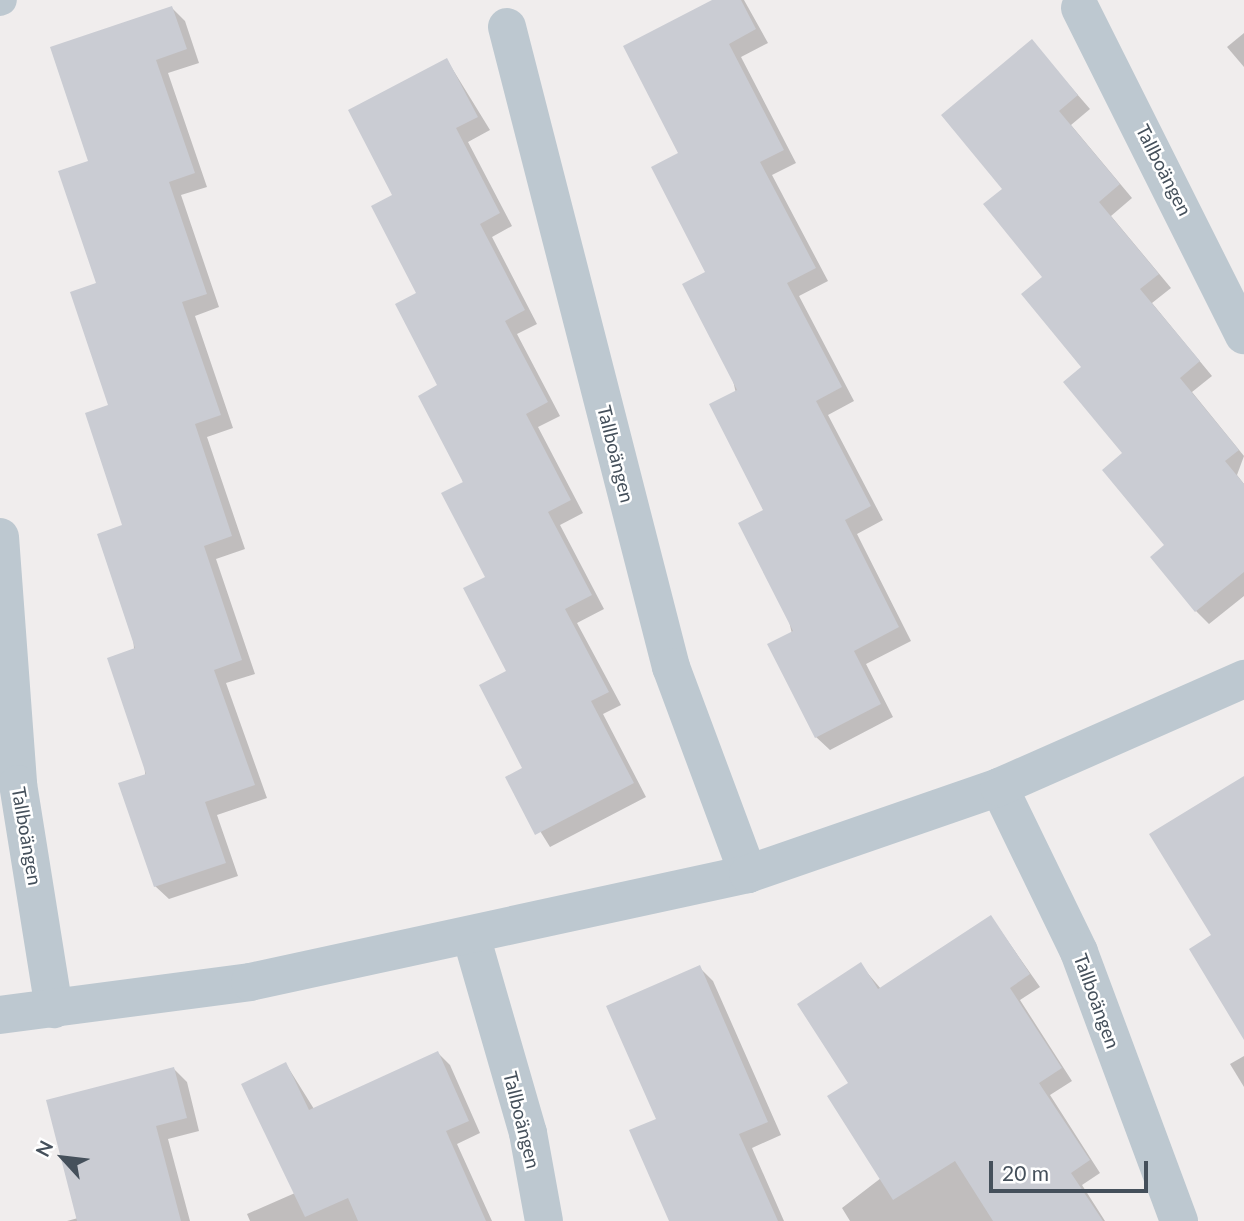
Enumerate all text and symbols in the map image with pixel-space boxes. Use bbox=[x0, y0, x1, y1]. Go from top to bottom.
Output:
street label: Tallboängen bbox=[1131, 121, 1197, 219]
street label: Tallboängen bbox=[593, 403, 639, 505]
street label: Tallboängen bbox=[7, 785, 47, 887]
street label: Tallboängen bbox=[1069, 950, 1125, 1052]
street label: Tallboängen bbox=[499, 1069, 545, 1171]
north arrow bbox=[28, 1123, 98, 1193]
text: N bbox=[30, 1137, 57, 1160]
scale bar bbox=[992, 1148, 1151, 1192]
text: 20 m bbox=[1002, 1160, 1049, 1185]

